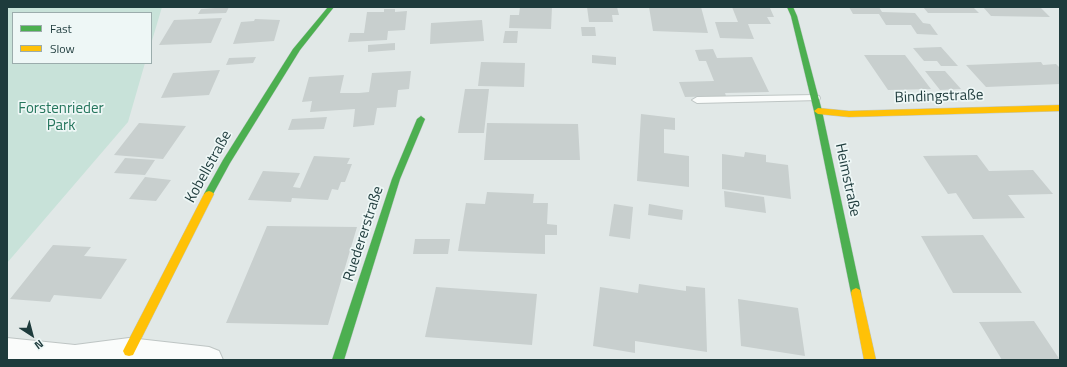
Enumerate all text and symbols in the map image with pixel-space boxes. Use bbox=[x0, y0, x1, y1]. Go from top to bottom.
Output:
legend bbox=[12, 12, 152, 64]
text: Fast bbox=[50, 19, 72, 38]
text: Slow bbox=[50, 39, 75, 58]
street label: Bindingstraße bbox=[894, 86, 984, 108]
park label: Forstenrieder Park bbox=[18, 100, 104, 135]
street label: Kobellstraße bbox=[182, 128, 236, 206]
street label: Heimstraße bbox=[830, 142, 864, 218]
street label: Ruedererstraße bbox=[340, 184, 388, 284]
north arrow bbox=[12, 315, 52, 355]
text: N bbox=[31, 336, 47, 353]

